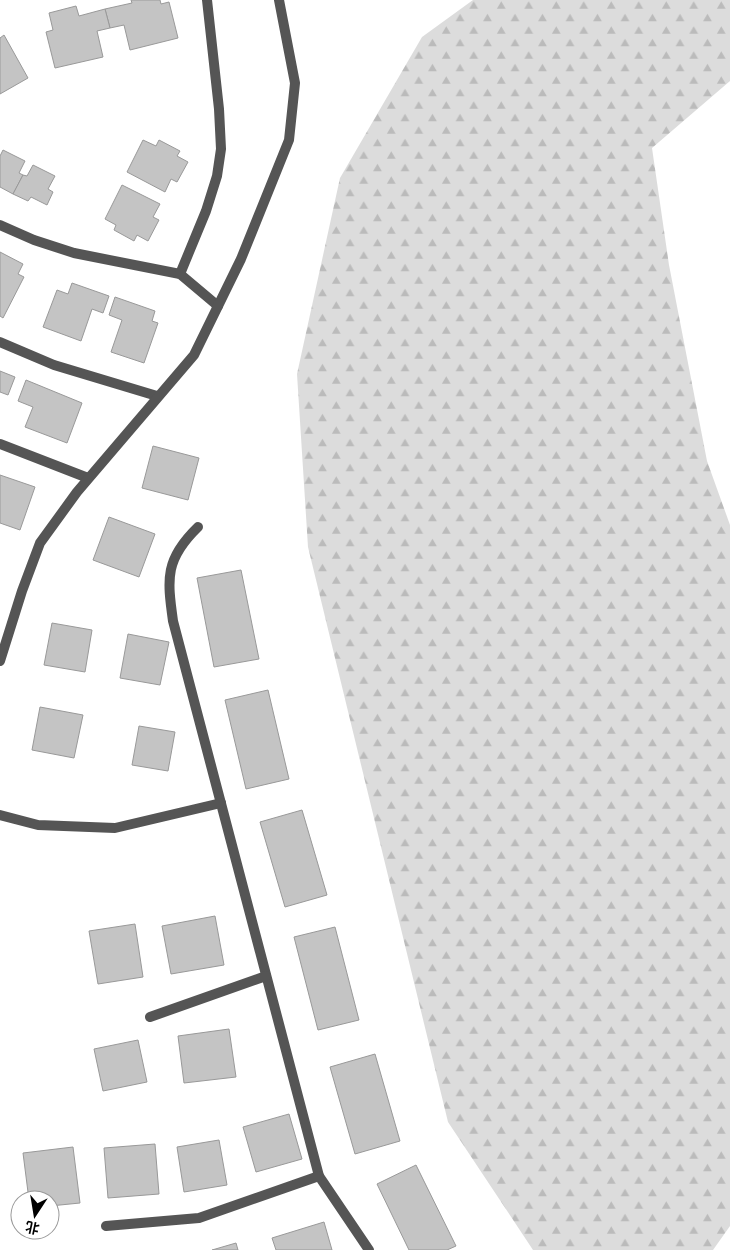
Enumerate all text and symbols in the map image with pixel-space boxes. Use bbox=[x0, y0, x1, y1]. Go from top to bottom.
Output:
north arrow bbox=[10, 1190, 60, 1240]
text: 北 bbox=[24, 1217, 41, 1238]

